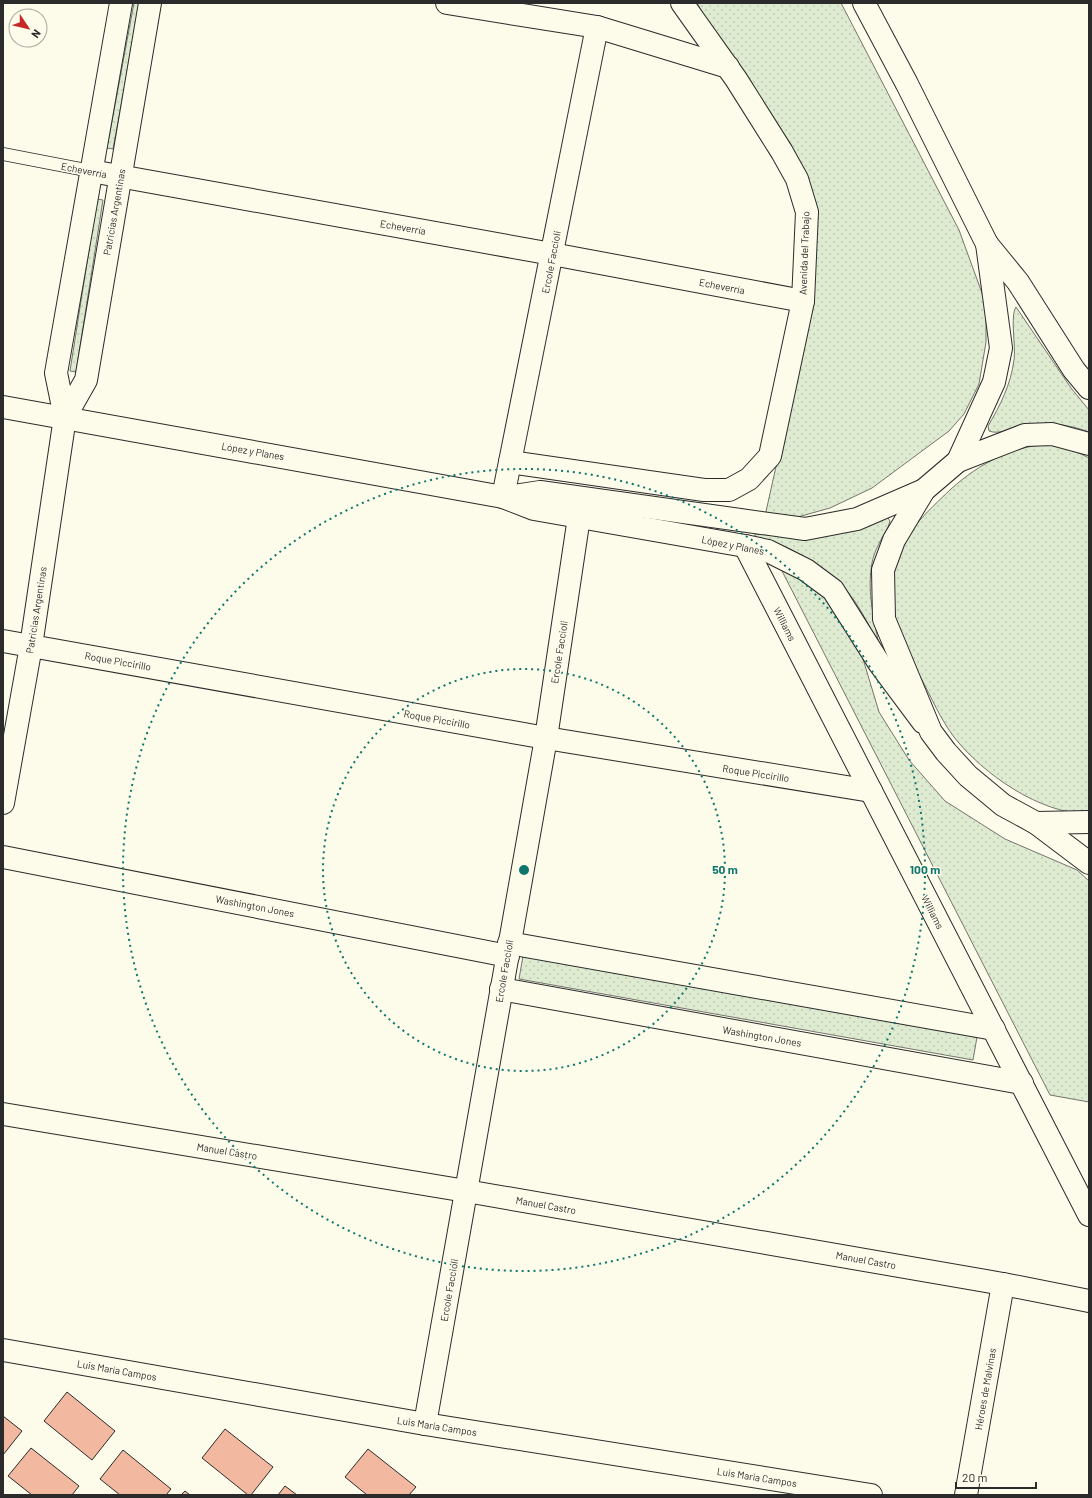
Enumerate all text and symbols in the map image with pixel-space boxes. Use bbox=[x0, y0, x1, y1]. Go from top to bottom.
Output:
north arrow bbox=[8, 8, 48, 48]
text: N bbox=[29, 27, 44, 41]
street label: Echeverría bbox=[60, 160, 108, 180]
street label: Patricias Argentinas bbox=[100, 168, 128, 256]
street label: Avenida del Trabajo bbox=[797, 211, 811, 295]
street label: Echeverría bbox=[379, 217, 427, 237]
street label: Ercole Faccioli bbox=[539, 230, 563, 294]
street label: Echeverría bbox=[698, 276, 746, 296]
street label: López y Planes bbox=[221, 440, 286, 462]
street label: López y Planes bbox=[701, 533, 766, 557]
street label: Patricias Argentinas bbox=[23, 566, 49, 654]
street label: Williams bbox=[771, 605, 799, 643]
street label: Ercole Faccioli bbox=[548, 620, 570, 684]
street label: Roque Piccirillo bbox=[84, 649, 152, 673]
street label: Roque Piccirillo bbox=[403, 707, 471, 731]
street label: Roque Piccirillo bbox=[722, 762, 790, 784]
text: 50 m bbox=[712, 862, 738, 876]
text: 100 m bbox=[910, 862, 940, 876]
centre of rings bbox=[517, 863, 531, 877]
street label: Washington Jones bbox=[215, 892, 296, 920]
street label: Williams bbox=[919, 893, 947, 931]
street label: Ercole Faccioli bbox=[493, 939, 515, 1003]
street label: Washington Jones bbox=[722, 1023, 803, 1049]
street label: Manuel Castro bbox=[196, 1140, 258, 1162]
street label: Manuel Castro bbox=[515, 1194, 577, 1216]
street label: Manuel Castro bbox=[835, 1249, 897, 1271]
street label: Ercole Faccioli bbox=[438, 1258, 460, 1322]
street label: Héroes de Malvinas bbox=[972, 1347, 998, 1431]
street label: Luis María Campos bbox=[76, 1357, 158, 1383]
street label: Luis María Campos bbox=[396, 1414, 478, 1438]
scale bar bbox=[956, 1464, 1036, 1490]
street label: Luis María Campos bbox=[716, 1465, 798, 1489]
text: 20 m bbox=[962, 1470, 988, 1484]

